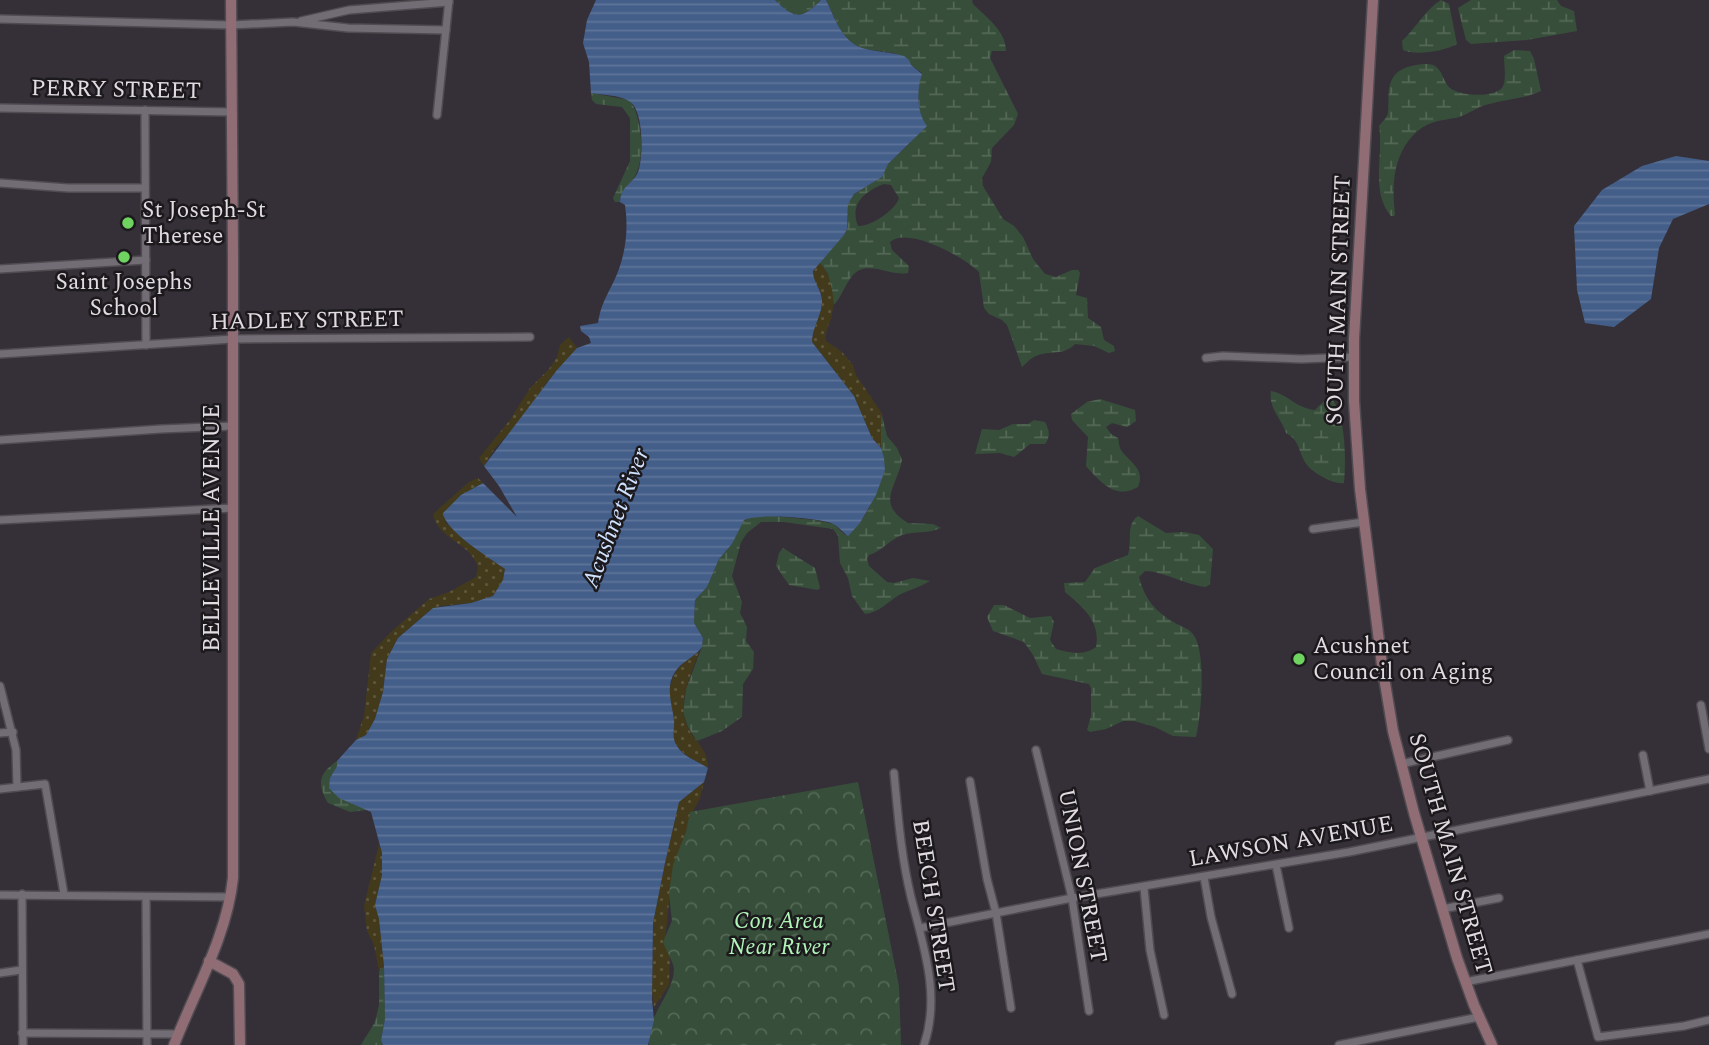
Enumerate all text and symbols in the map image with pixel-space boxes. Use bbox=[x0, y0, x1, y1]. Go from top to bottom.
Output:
street label: PERRY STREET bbox=[31, 71, 201, 109]
street label: SOUTH MAIN STREET bbox=[1317, 175, 1361, 425]
place label: St Joseph-St Therese bbox=[142, 193, 266, 254]
marker: St Joseph-St Therese bbox=[120, 215, 136, 231]
marker: Saint Josephs School bbox=[116, 249, 132, 265]
place label: Saint Josephs School bbox=[56, 265, 192, 326]
street label: HADLEY STREET bbox=[210, 302, 404, 340]
street label: BELLEVILLE AVENUE bbox=[195, 404, 230, 652]
water label: Acushnet River bbox=[572, 442, 659, 594]
place label: Acushnet Council on Aging bbox=[1313, 629, 1493, 690]
marker: Acushnet Council on Aging bbox=[1291, 651, 1307, 667]
street label: SOUTH MAIN STREET bbox=[1399, 729, 1501, 979]
street label: UNION STREET bbox=[1048, 786, 1116, 966]
street label: LAWSON AVENUE bbox=[1186, 807, 1396, 877]
street label: BEECH STREET bbox=[902, 817, 964, 995]
park label: Con Area Near River bbox=[729, 904, 831, 965]

